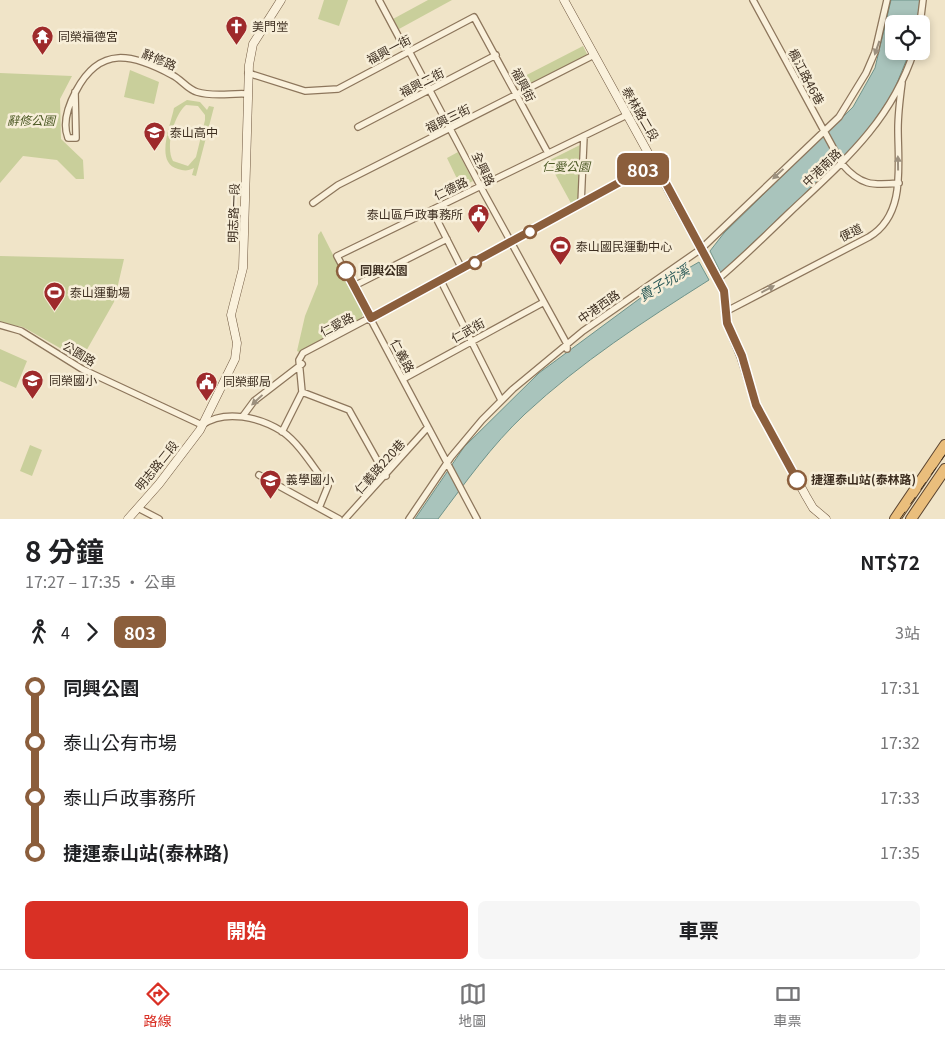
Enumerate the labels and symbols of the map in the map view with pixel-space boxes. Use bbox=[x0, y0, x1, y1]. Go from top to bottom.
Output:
church icon: 美門堂 bbox=[224, 15, 248, 46]
place label: 美門堂 bbox=[252, 17, 288, 34]
temple icon: 同榮福德宮 bbox=[30, 25, 54, 56]
place label: 同榮福德宮 bbox=[58, 27, 118, 44]
street label: 福興一街 bbox=[363, 30, 413, 67]
one-way arrow bbox=[872, 40, 880, 55]
street label: 辭修路 bbox=[140, 44, 179, 73]
street label: 楓江路46巷 bbox=[785, 45, 829, 107]
street label: 福興二街 bbox=[396, 63, 447, 100]
street label: 福興街 bbox=[508, 64, 540, 104]
street label: 泰林路二段 bbox=[619, 83, 664, 143]
street label: 福興三街 bbox=[422, 99, 473, 136]
park label: 辭修公園 bbox=[7, 111, 57, 128]
school or university icon: 泰山高中 bbox=[142, 121, 166, 152]
place label: 泰山高中 bbox=[170, 123, 218, 140]
street label: 中港南路 bbox=[798, 144, 844, 190]
street label: 全興路 bbox=[469, 148, 500, 188]
line badge: 803 bbox=[614, 153, 672, 185]
one-way arrow bbox=[894, 155, 902, 171]
park label: 仁愛公園 bbox=[542, 157, 592, 174]
one-way arrow bbox=[773, 168, 785, 180]
street label: 仁德路 bbox=[430, 172, 470, 203]
street label: 明志路一段 bbox=[223, 183, 242, 243]
public building icon: 泰山區戶政事務所 bbox=[467, 203, 491, 234]
place label: 泰山區戶政事務所 bbox=[367, 205, 463, 222]
street label: 便道 bbox=[836, 219, 865, 245]
unlabelled marker bbox=[523, 225, 537, 239]
sports icon: 泰山國民運動中心 bbox=[548, 235, 572, 266]
place label: 泰山國民運動中心 bbox=[576, 237, 672, 254]
unlabelled marker bbox=[468, 256, 482, 270]
water label: 貴子坑溪 bbox=[634, 258, 694, 305]
marker: 同興公園 bbox=[336, 261, 356, 281]
place label: 同興公園 bbox=[360, 261, 408, 278]
sports icon: 泰山運動場 bbox=[42, 281, 66, 312]
place label: 泰山運動場 bbox=[70, 283, 130, 300]
street label: 中港西路 bbox=[574, 285, 623, 327]
one-way arrow bbox=[761, 285, 775, 293]
street label: 仁愛路 bbox=[316, 308, 356, 339]
street label: 仁武街 bbox=[447, 314, 487, 346]
street label: 仁義路 bbox=[387, 335, 419, 375]
street label: 公園路 bbox=[60, 336, 100, 369]
school or university icon: 同榮國小 bbox=[21, 369, 45, 400]
public building icon: 同榮郵局 bbox=[195, 370, 219, 401]
place label: 同榮國小 bbox=[49, 371, 97, 388]
place label: 同榮郵局 bbox=[223, 372, 271, 389]
one-way arrow bbox=[251, 394, 263, 406]
street label: 仁義路220巷 bbox=[350, 435, 408, 497]
street label: 明志路二段 bbox=[130, 436, 181, 494]
school or university icon: 義學國小 bbox=[258, 468, 282, 499]
place label: 義學國小 bbox=[286, 470, 334, 487]
marker: 捷運泰山站(泰林路) bbox=[787, 470, 807, 490]
place label: 捷運泰山站(泰林路) bbox=[811, 470, 916, 487]

